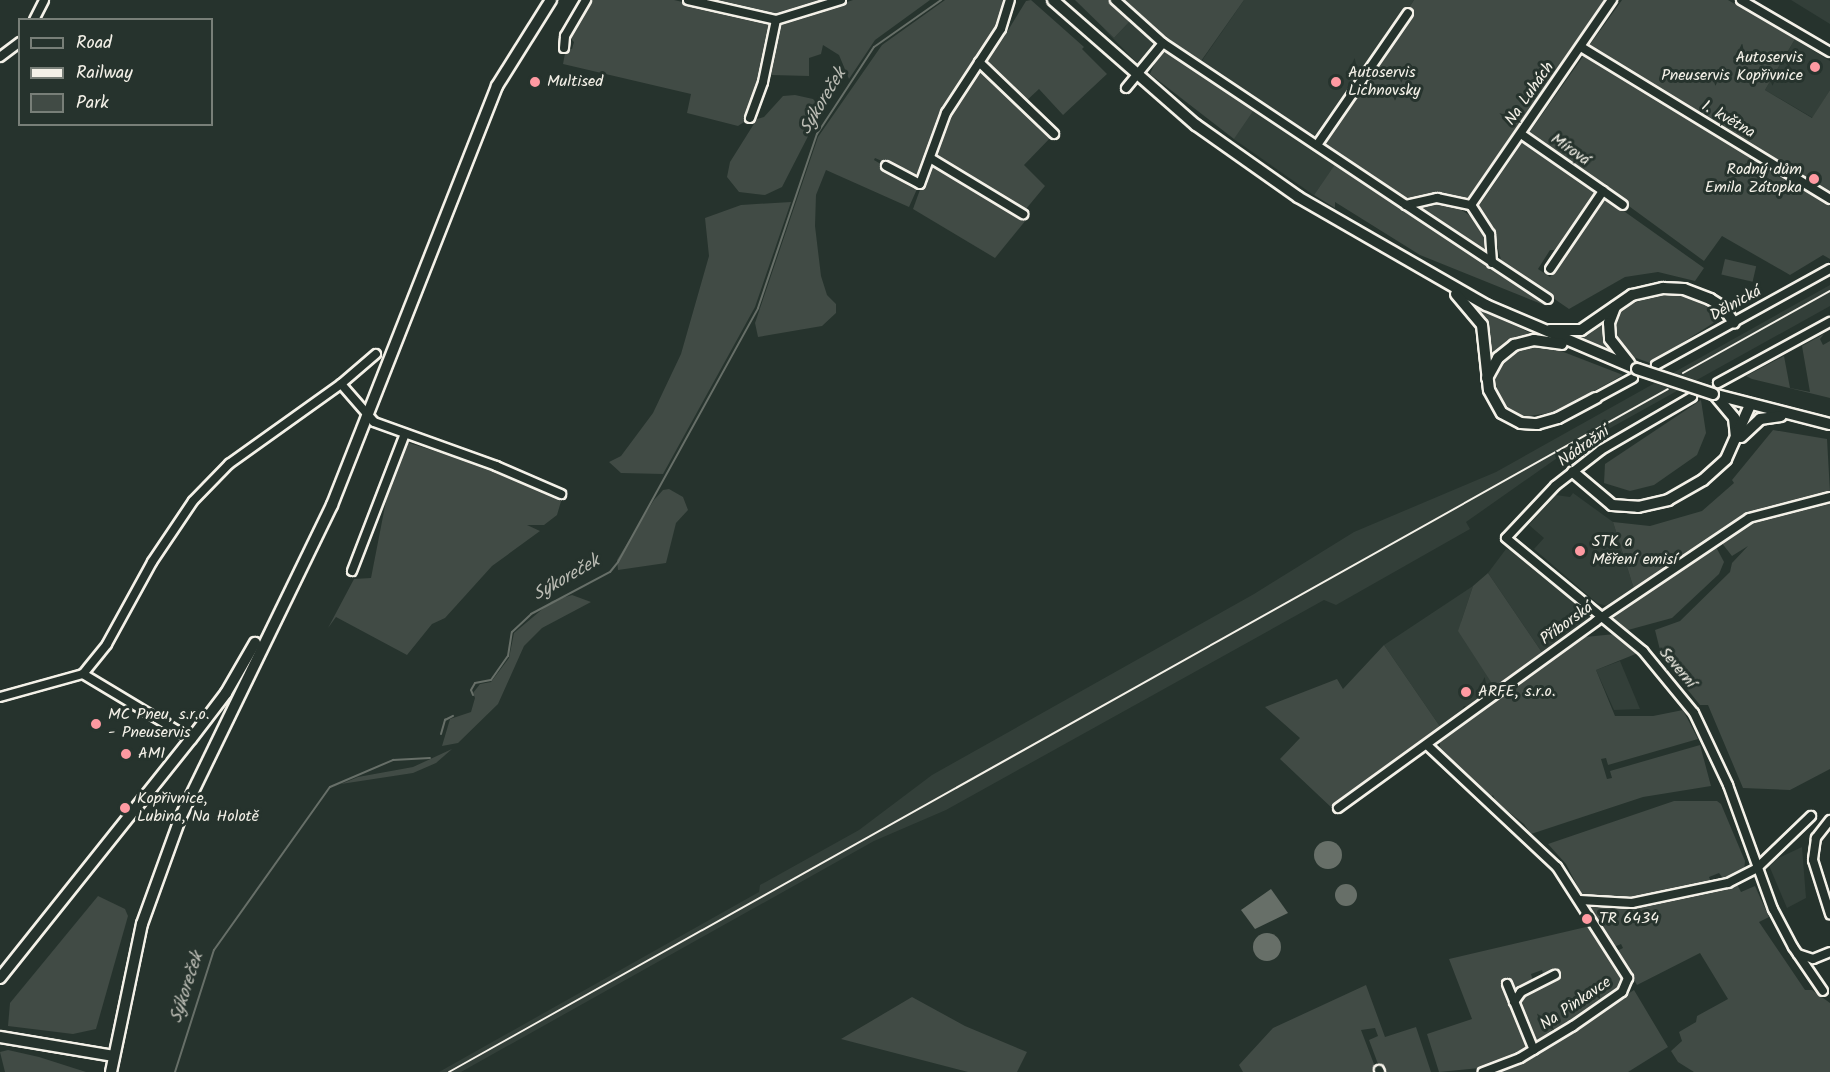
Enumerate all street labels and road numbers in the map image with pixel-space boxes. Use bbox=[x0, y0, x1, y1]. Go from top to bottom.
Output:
street label: Na Luhách bbox=[1501, 59, 1559, 129]
street label: 1. května bbox=[1698, 97, 1758, 143]
street label: Mírová bbox=[1547, 130, 1593, 170]
street label: Dělnická bbox=[1707, 282, 1765, 326]
street label: Nádražní bbox=[1555, 422, 1613, 472]
street label: Příborská bbox=[1537, 598, 1597, 650]
street label: Severní bbox=[1654, 644, 1700, 692]
street label: Na Pinkavce bbox=[1537, 973, 1615, 1035]

